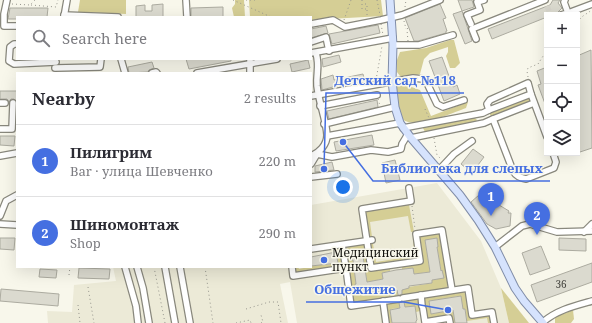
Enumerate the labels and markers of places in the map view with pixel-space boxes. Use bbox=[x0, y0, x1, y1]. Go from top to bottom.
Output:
callout: Детский сад №118 bbox=[326, 68, 464, 93]
callout: Библиотека для слепых bbox=[373, 156, 550, 181]
pin: 1 bbox=[478, 183, 504, 216]
pin: 2 bbox=[524, 202, 550, 235]
place label: Медицинский пункт bbox=[332, 244, 419, 275]
marker: Медицинский пункт bbox=[319, 255, 329, 265]
callout: Общежитие bbox=[306, 277, 404, 302]

